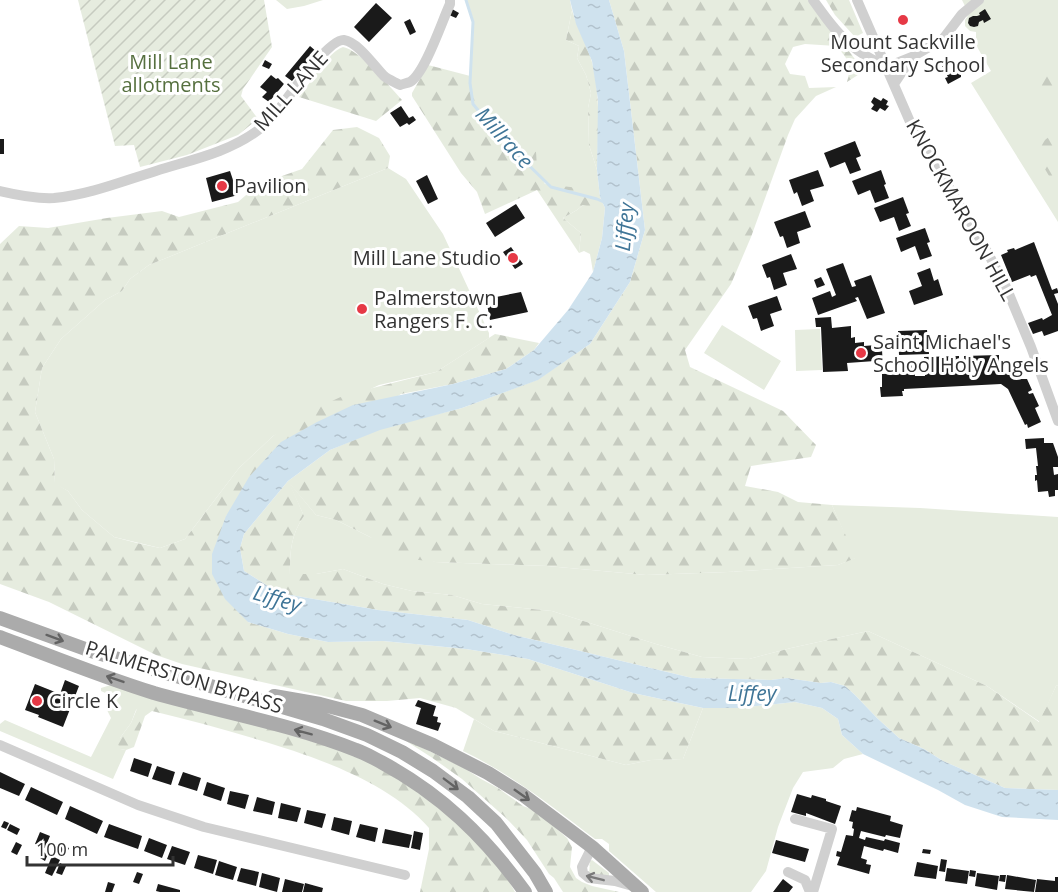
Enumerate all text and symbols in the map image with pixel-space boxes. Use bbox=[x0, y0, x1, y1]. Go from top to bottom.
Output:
marker: Mount Sackville Secondary School bbox=[896, 13, 910, 27]
place label: Mount Sackville Secondary School bbox=[821, 28, 985, 78]
street label: MILL LANE bbox=[248, 45, 334, 136]
park label: Mill Lane allotments bbox=[121, 48, 221, 98]
water label: Millrace bbox=[470, 101, 540, 174]
street label: KNOCKMAROON HILL bbox=[900, 114, 1023, 305]
place label: Pavilion bbox=[234, 172, 307, 199]
marker: Pavilion bbox=[215, 179, 229, 193]
water label: Liffey bbox=[608, 200, 640, 252]
place label: Mill Lane Studio bbox=[353, 244, 501, 271]
marker: Mill Lane Studio bbox=[506, 251, 520, 265]
place label: Palmerstown Rangers F. C. bbox=[374, 284, 497, 334]
marker: Palmerstown Rangers F. C. bbox=[355, 302, 369, 316]
place label: Saint Michael's School Holy Angels bbox=[873, 328, 1049, 378]
marker: Saint Michael's School Holy Angels bbox=[854, 346, 868, 360]
water label: Liffey bbox=[250, 578, 306, 619]
one-way arrow bbox=[45, 634, 64, 645]
street label: PALMERSTON BYPASS bbox=[82, 634, 286, 719]
one-way arrow bbox=[106, 673, 125, 684]
water label: Liffey bbox=[728, 679, 778, 707]
place label: Circle K bbox=[49, 687, 119, 714]
marker: Circle K bbox=[30, 694, 44, 708]
one-way arrow bbox=[374, 719, 392, 730]
one-way arrow bbox=[294, 726, 313, 737]
one-way arrow bbox=[443, 778, 459, 791]
one-way arrow bbox=[514, 789, 530, 801]
scale bar bbox=[27, 829, 172, 867]
text: 100 m bbox=[36, 837, 88, 861]
one-way arrow bbox=[586, 871, 605, 883]

